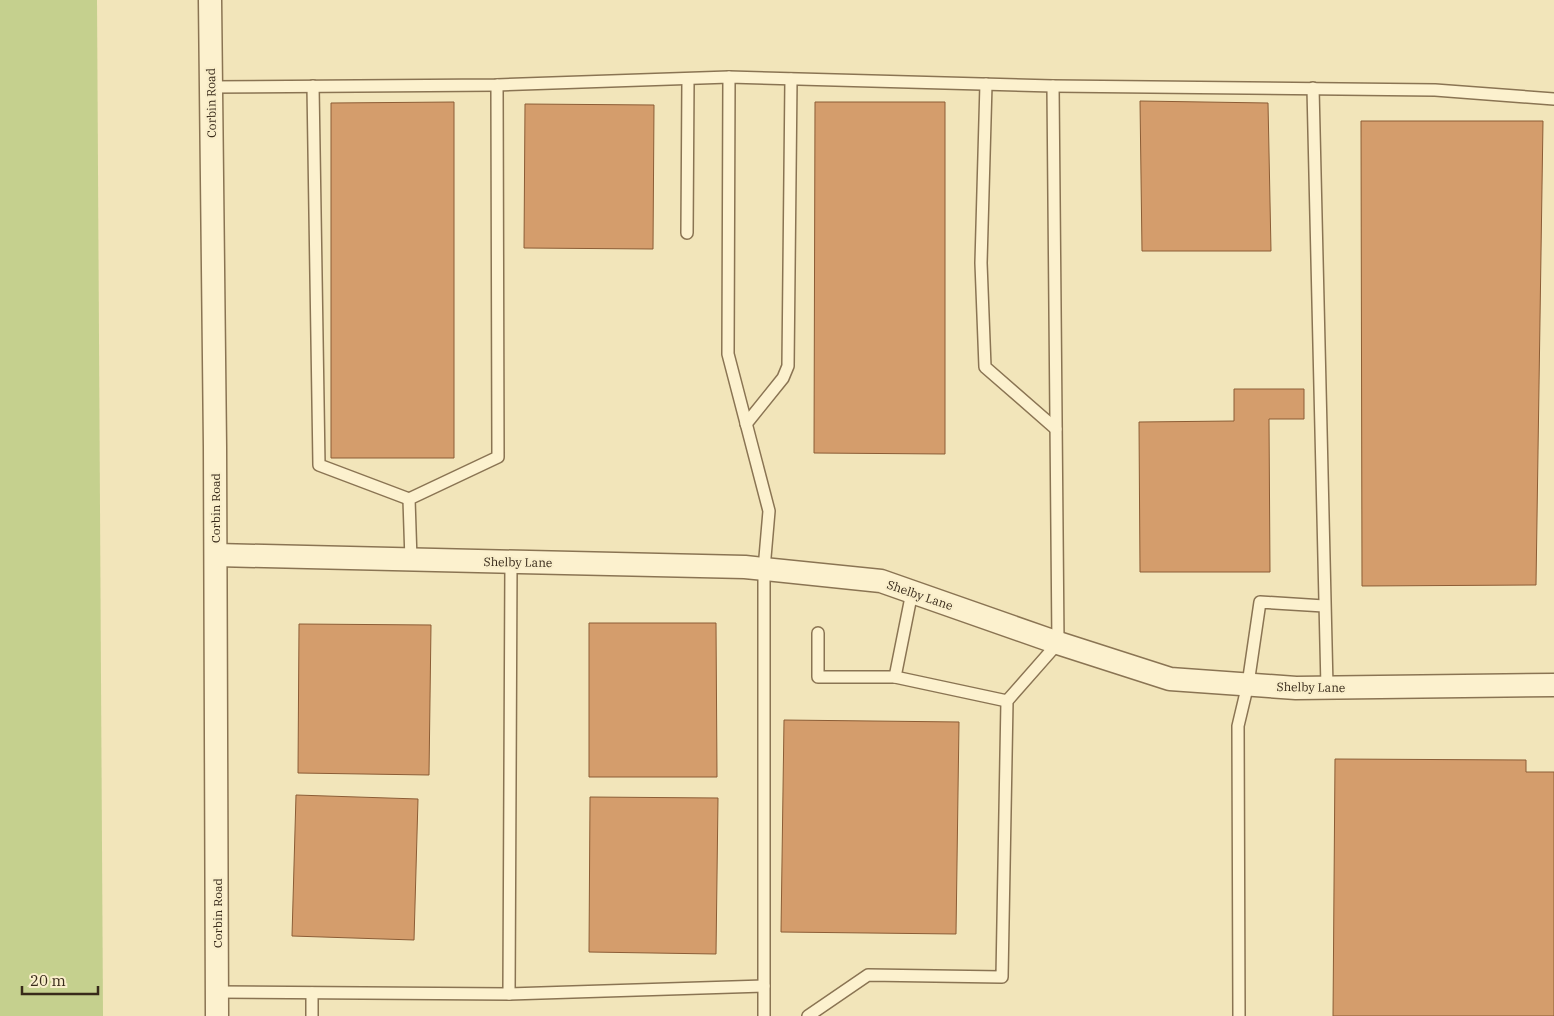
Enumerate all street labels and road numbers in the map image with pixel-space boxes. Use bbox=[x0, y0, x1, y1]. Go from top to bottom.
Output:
street label: Corbin Road bbox=[203, 68, 219, 138]
street label: Corbin Road bbox=[208, 473, 223, 543]
street label: Shelby Lane bbox=[484, 554, 552, 570]
street label: Shelby Lane bbox=[885, 577, 955, 613]
street label: Shelby Lane bbox=[1277, 679, 1345, 695]
street label: Corbin Road bbox=[210, 878, 225, 948]

